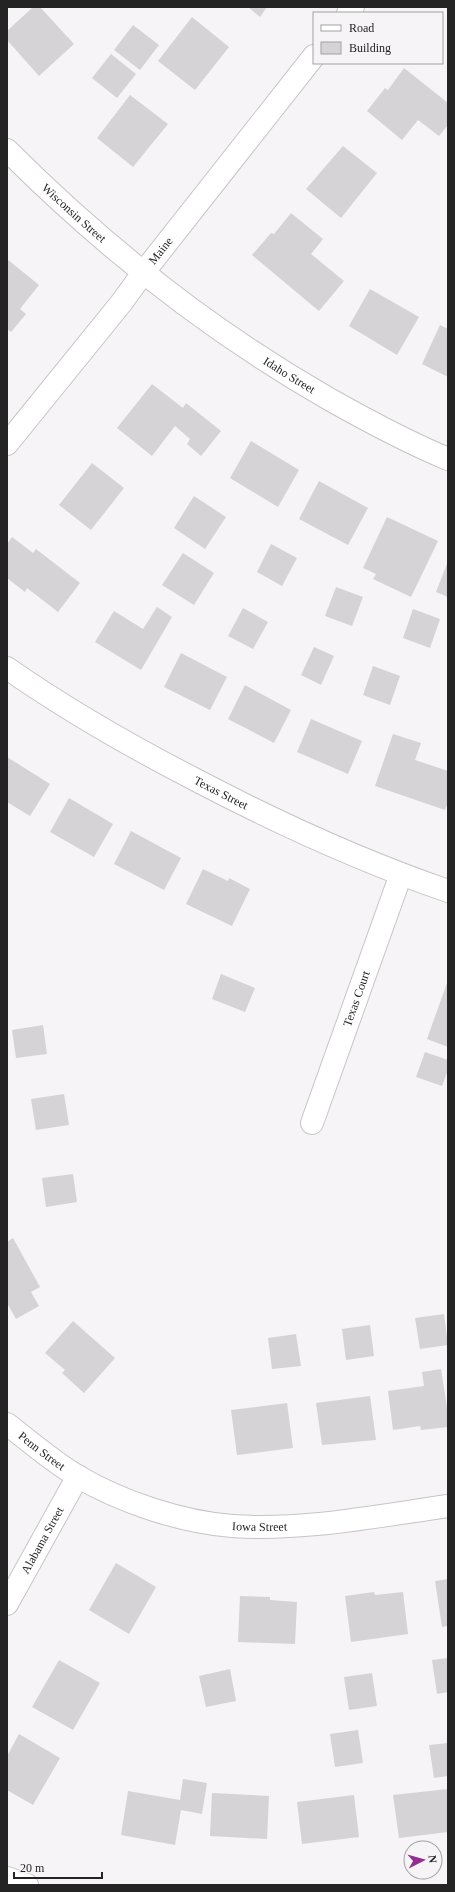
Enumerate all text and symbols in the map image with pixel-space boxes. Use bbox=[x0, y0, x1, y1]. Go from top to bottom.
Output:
legend bbox=[313, 12, 443, 64]
text: Road bbox=[349, 21, 374, 35]
text: Building bbox=[349, 41, 391, 55]
street label: Wisconsin Street bbox=[39, 181, 109, 246]
street label: Maine bbox=[146, 234, 176, 267]
street label: Idaho Street bbox=[261, 354, 318, 397]
street label: Texas Street bbox=[192, 773, 251, 813]
street label: Texas Court bbox=[340, 968, 373, 1028]
street label: Penn Street bbox=[16, 1429, 68, 1474]
street label: Alabama Street bbox=[18, 1504, 67, 1576]
street label: Iowa Street bbox=[232, 1519, 288, 1534]
north arrow bbox=[403, 1840, 443, 1880]
scale bar bbox=[14, 1854, 102, 1880]
text: N bbox=[427, 1854, 439, 1864]
text: 20 m bbox=[20, 1861, 45, 1875]

